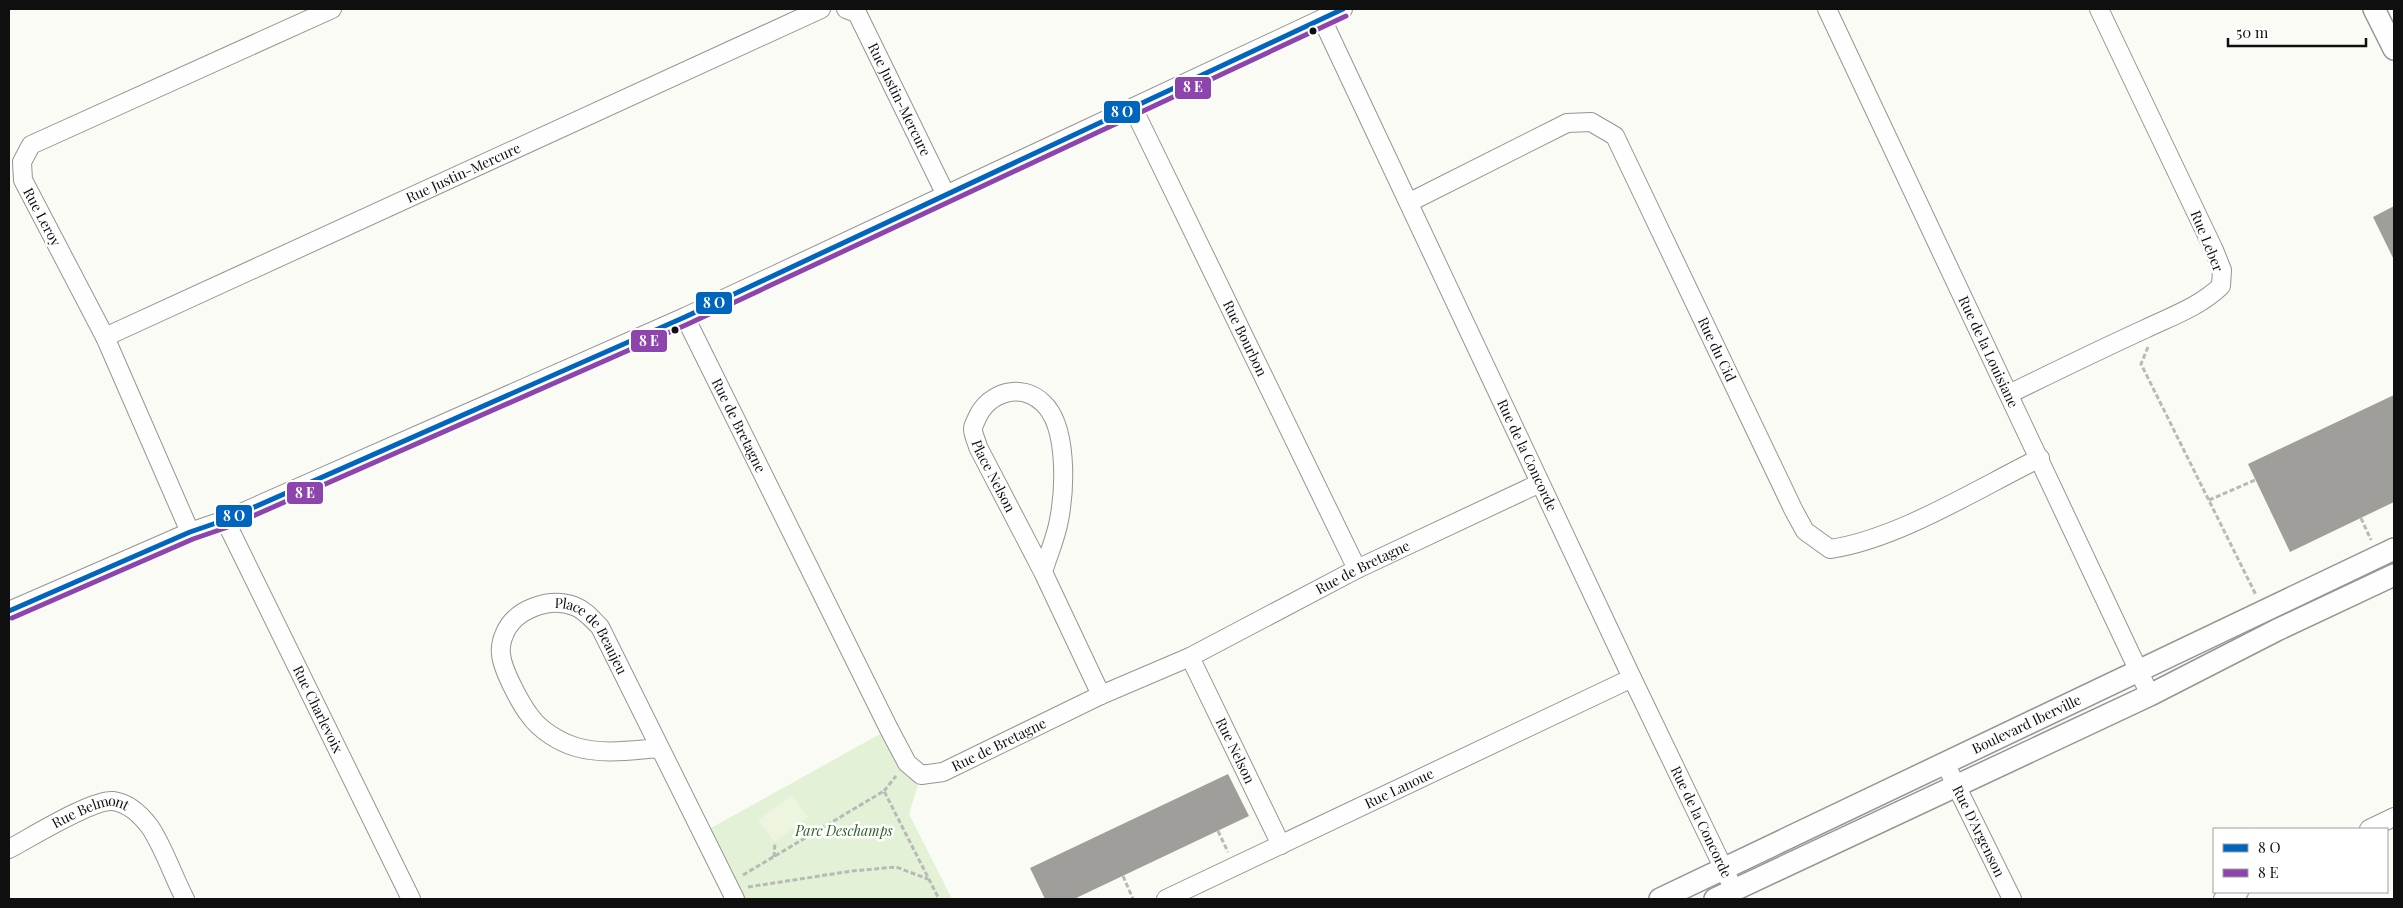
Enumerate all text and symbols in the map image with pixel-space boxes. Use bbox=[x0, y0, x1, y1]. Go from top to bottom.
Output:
scale bar bbox=[2228, 15, 2366, 47]
text: 50 m bbox=[2236, 22, 2269, 42]
unlabelled marker bbox=[1308, 26, 1318, 36]
street label: Rue Justin-Mercure bbox=[864, 39, 935, 159]
line badge: 8 E bbox=[1174, 76, 1212, 100]
text: 8 E bbox=[1183, 77, 1203, 96]
line badge: 8 O bbox=[1103, 100, 1141, 124]
text: 8 O bbox=[1111, 102, 1133, 121]
street label: Rue Justin-Mercure bbox=[403, 138, 523, 207]
street label: Rue Leroy bbox=[19, 184, 66, 249]
street label: Rue Leber bbox=[2187, 207, 2229, 275]
line badge: 8 O bbox=[695, 291, 733, 315]
text: 8 O bbox=[703, 293, 725, 312]
street label: Rue de la Louisiane bbox=[1954, 293, 2023, 411]
street label: Rue Bourbon bbox=[1219, 297, 1272, 380]
street label: Rue du Cid bbox=[1694, 314, 1741, 385]
unlabelled marker bbox=[670, 325, 680, 335]
line badge: 8 E bbox=[630, 329, 668, 353]
text: 8 E bbox=[639, 331, 659, 350]
street label: Rue de Bretagne bbox=[708, 375, 771, 476]
street label: Rue de la Concorde bbox=[1493, 396, 1562, 514]
street label: Place Nelson bbox=[967, 437, 1021, 516]
line badge: 8 E bbox=[286, 481, 324, 505]
text: 8 E bbox=[295, 483, 315, 502]
line badge: 8 O bbox=[215, 504, 253, 528]
text: 8 O bbox=[223, 506, 245, 525]
street label: Rue de Bretagne bbox=[1312, 536, 1413, 598]
street label: Place de Beaujeu bbox=[554, 593, 632, 677]
street label: Rue Charlevoix bbox=[289, 662, 348, 757]
street label: Boulevard Iberville bbox=[1969, 690, 2084, 758]
street label: Rue de Bretagne bbox=[948, 713, 1049, 775]
street label: Rue Nelson bbox=[1212, 714, 1260, 787]
street label: Rue Lanoue bbox=[1361, 763, 1437, 812]
street label: Rue de la Concorde bbox=[1667, 763, 1737, 881]
street label: Rue D'Argenson bbox=[1948, 782, 2010, 881]
street label: Rue Belmont bbox=[48, 791, 134, 832]
park label: Parc Deschamps bbox=[794, 821, 893, 840]
legend bbox=[2213, 828, 2388, 893]
text: 8 O bbox=[2258, 837, 2281, 857]
text: 8 E bbox=[2258, 862, 2279, 882]

